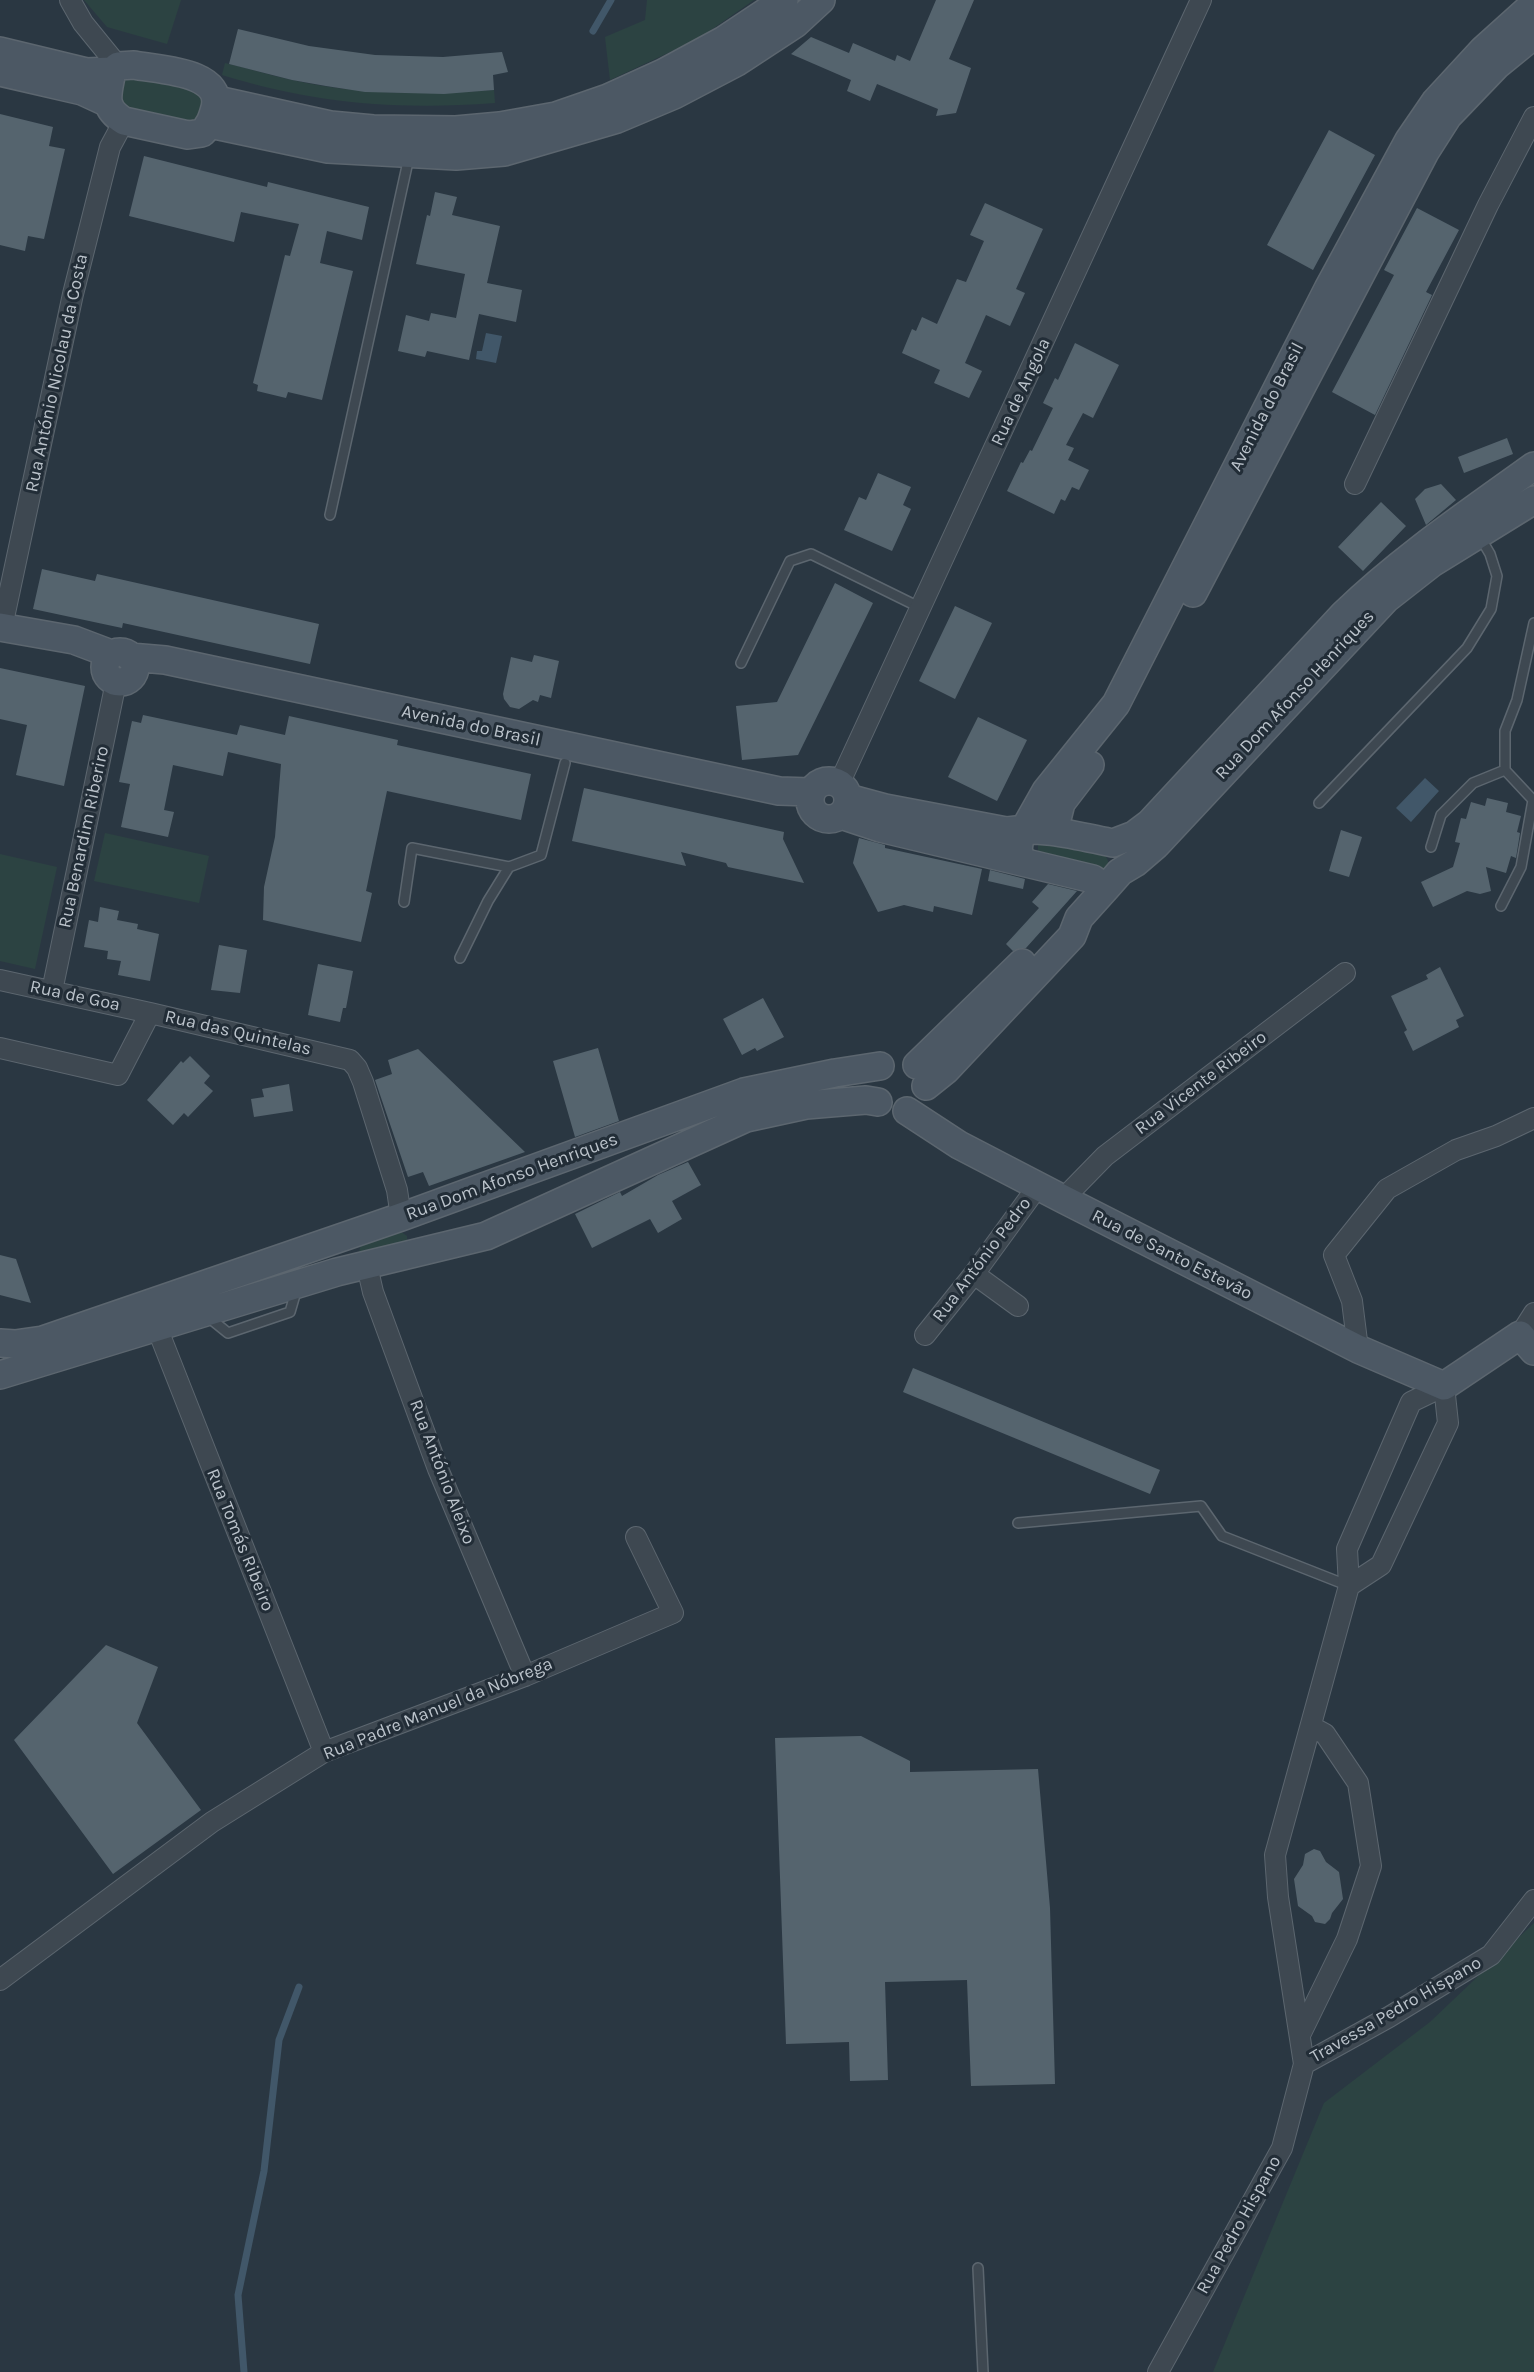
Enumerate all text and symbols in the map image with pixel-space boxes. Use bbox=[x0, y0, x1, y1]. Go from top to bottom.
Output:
street label: Rua António Nicolau da Costa bbox=[21, 252, 93, 494]
street label: Rua de Angola bbox=[987, 335, 1055, 449]
street label: Avenida do Brasil bbox=[1225, 339, 1309, 475]
street label: Rua Dom Afonso Henriques bbox=[1211, 606, 1379, 784]
street label: Avenida do Brasil bbox=[400, 701, 542, 751]
street label: Rua Benardim Riberiro bbox=[54, 744, 114, 930]
street label: Rua de Goa bbox=[28, 976, 122, 1016]
street label: Rua das Quintelas bbox=[163, 1006, 313, 1060]
street label: Rua Vicente Ribeiro bbox=[1131, 1026, 1271, 1140]
street label: Rua Dom Afonso Henriques bbox=[403, 1129, 621, 1225]
street label: Rua António Pedro bbox=[928, 1193, 1036, 1327]
street label: Rua de Santo Estevão bbox=[1088, 1205, 1256, 1305]
street label: Rua António Aleixo bbox=[404, 1397, 480, 1547]
street label: Rua Tomás Ribeiro bbox=[202, 1465, 278, 1615]
street label: Rua Padre Manuel da Nóbrega bbox=[320, 1653, 556, 1765]
street label: Travessa Pedro Hispano bbox=[1307, 1952, 1485, 2068]
street label: Rua Pedro Hispano bbox=[1192, 2152, 1286, 2298]

